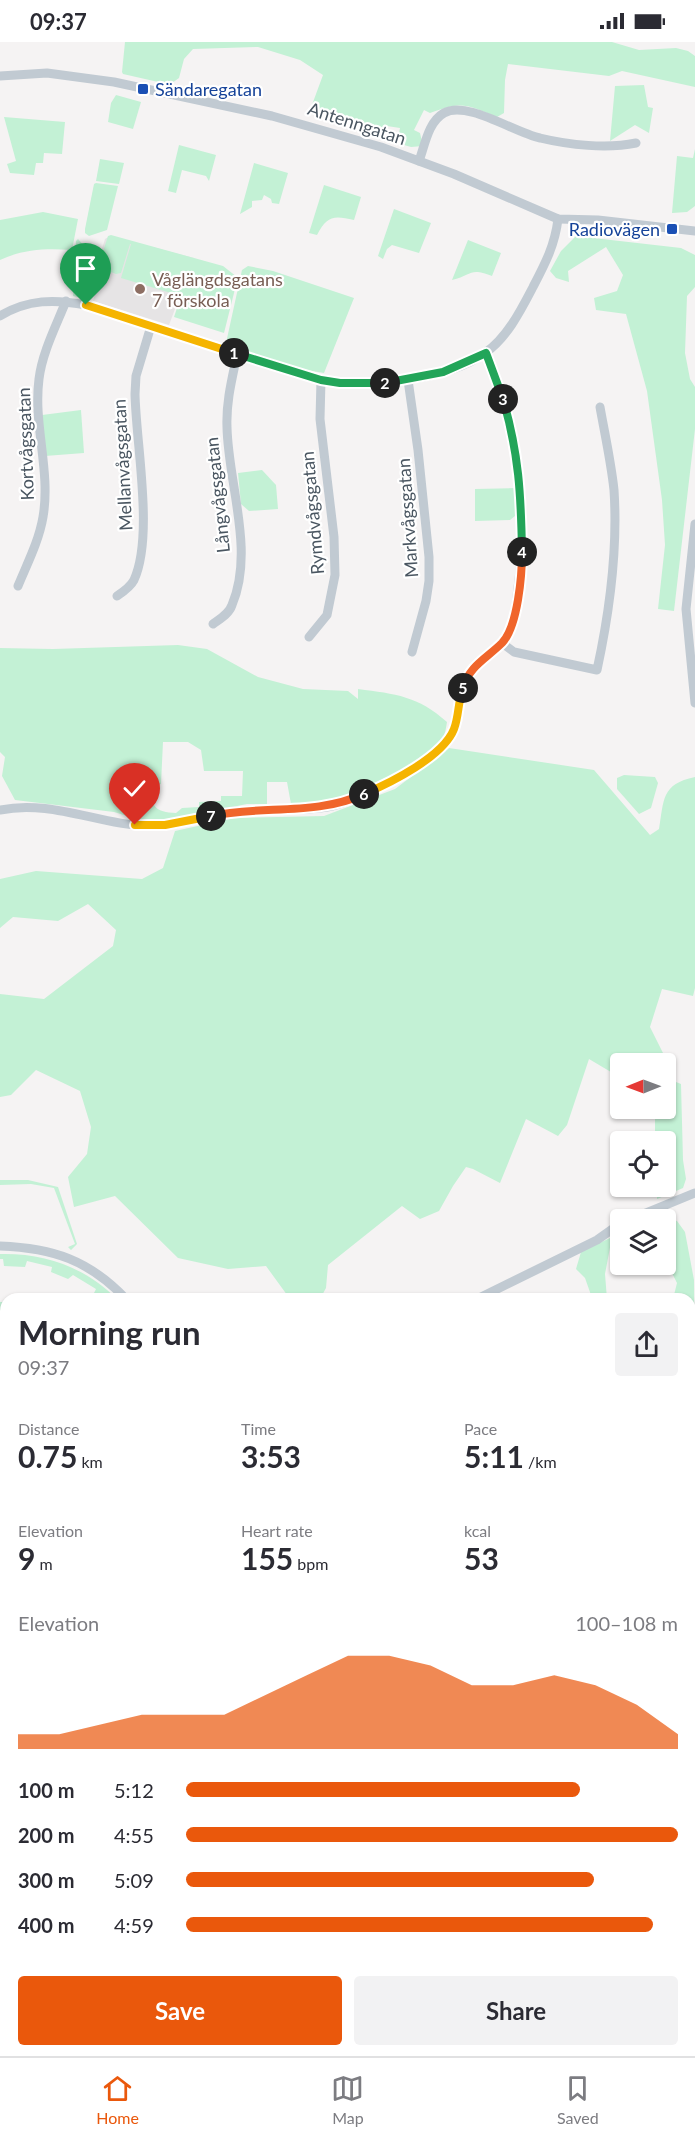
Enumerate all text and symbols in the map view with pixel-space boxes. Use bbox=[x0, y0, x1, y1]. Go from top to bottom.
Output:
text: 09:37 bbox=[30, 8, 87, 35]
place label: Sändaregatan bbox=[155, 78, 262, 100]
marker: Sändaregatan bbox=[136, 82, 150, 96]
street label: Antenngatan bbox=[305, 97, 409, 149]
place label: Radiovägen bbox=[569, 218, 660, 240]
marker: Radiovägen bbox=[665, 222, 679, 236]
pin bbox=[60, 243, 111, 305]
icon: arrive bbox=[69, 252, 102, 285]
place label: Våglängdsgatans 7 förskola bbox=[152, 268, 283, 311]
marker: Våglängdsgatans 7 förskola bbox=[133, 282, 147, 296]
pin: 1 bbox=[219, 338, 249, 368]
text: 1 bbox=[229, 343, 239, 362]
pin: 2 bbox=[370, 368, 400, 398]
text: 2 bbox=[380, 373, 390, 392]
pin: 3 bbox=[488, 384, 518, 414]
street label: Kortvågsgatan bbox=[12, 387, 38, 501]
text: 3 bbox=[498, 389, 508, 408]
street label: Mellanvågsgatan bbox=[108, 399, 136, 531]
street label: Långvågsgatan bbox=[200, 436, 234, 554]
street label: Rymdvågsgatan bbox=[296, 450, 328, 576]
street label: Markvågsgatan bbox=[392, 457, 422, 579]
pin: 4 bbox=[507, 537, 537, 567]
text: 4 bbox=[517, 542, 527, 561]
pin: 5 bbox=[448, 673, 478, 703]
text: 5 bbox=[458, 678, 468, 697]
pin bbox=[109, 763, 160, 825]
icon: check bbox=[118, 772, 151, 805]
pin: 6 bbox=[349, 779, 379, 809]
text: 6 bbox=[359, 784, 369, 803]
pin: 7 bbox=[196, 801, 226, 831]
text: 7 bbox=[206, 806, 216, 825]
north arrow bbox=[610, 1053, 676, 1119]
map controls bbox=[610, 1053, 676, 1275]
button: locate bbox=[610, 1131, 676, 1197]
button: layers bbox=[610, 1209, 676, 1275]
text: Morning run bbox=[18, 1312, 201, 1352]
button: share bbox=[615, 1313, 678, 1376]
text: 09:37 bbox=[18, 1355, 69, 1379]
text: Distance bbox=[18, 1419, 79, 1438]
text: Time bbox=[241, 1419, 276, 1438]
text: Pace bbox=[464, 1419, 497, 1438]
text: 0.75 bbox=[18, 1438, 77, 1474]
text: 3:53 bbox=[241, 1438, 301, 1474]
text: 5:11 bbox=[464, 1438, 524, 1474]
text: km bbox=[77, 1452, 103, 1471]
text: /km bbox=[524, 1452, 557, 1471]
text: Elevation bbox=[18, 1521, 83, 1540]
text: Heart rate bbox=[241, 1521, 313, 1540]
text: kcal bbox=[464, 1521, 491, 1540]
text: 9 bbox=[18, 1540, 35, 1576]
text: 155 bbox=[241, 1540, 293, 1576]
text: 53 bbox=[464, 1540, 499, 1576]
text: m bbox=[35, 1554, 53, 1573]
text: bpm bbox=[293, 1554, 328, 1573]
text: Elevation bbox=[18, 1611, 99, 1635]
text: 100–108 m bbox=[575, 1611, 678, 1635]
text: 100 m bbox=[18, 1778, 74, 1802]
text: 5:12 bbox=[114, 1778, 154, 1802]
text: 200 m bbox=[18, 1823, 74, 1847]
text: 4:55 bbox=[114, 1823, 154, 1847]
text: 300 m bbox=[18, 1868, 74, 1892]
text: 5:09 bbox=[114, 1868, 154, 1892]
text: 400 m bbox=[18, 1913, 74, 1937]
text: 4:59 bbox=[114, 1913, 154, 1937]
button: Save bbox=[18, 1976, 342, 2045]
button: Share bbox=[354, 1976, 678, 2045]
tab: Home bbox=[96, 2072, 139, 2127]
tab: Map bbox=[331, 2072, 364, 2127]
tab: Saved bbox=[557, 2072, 599, 2127]

